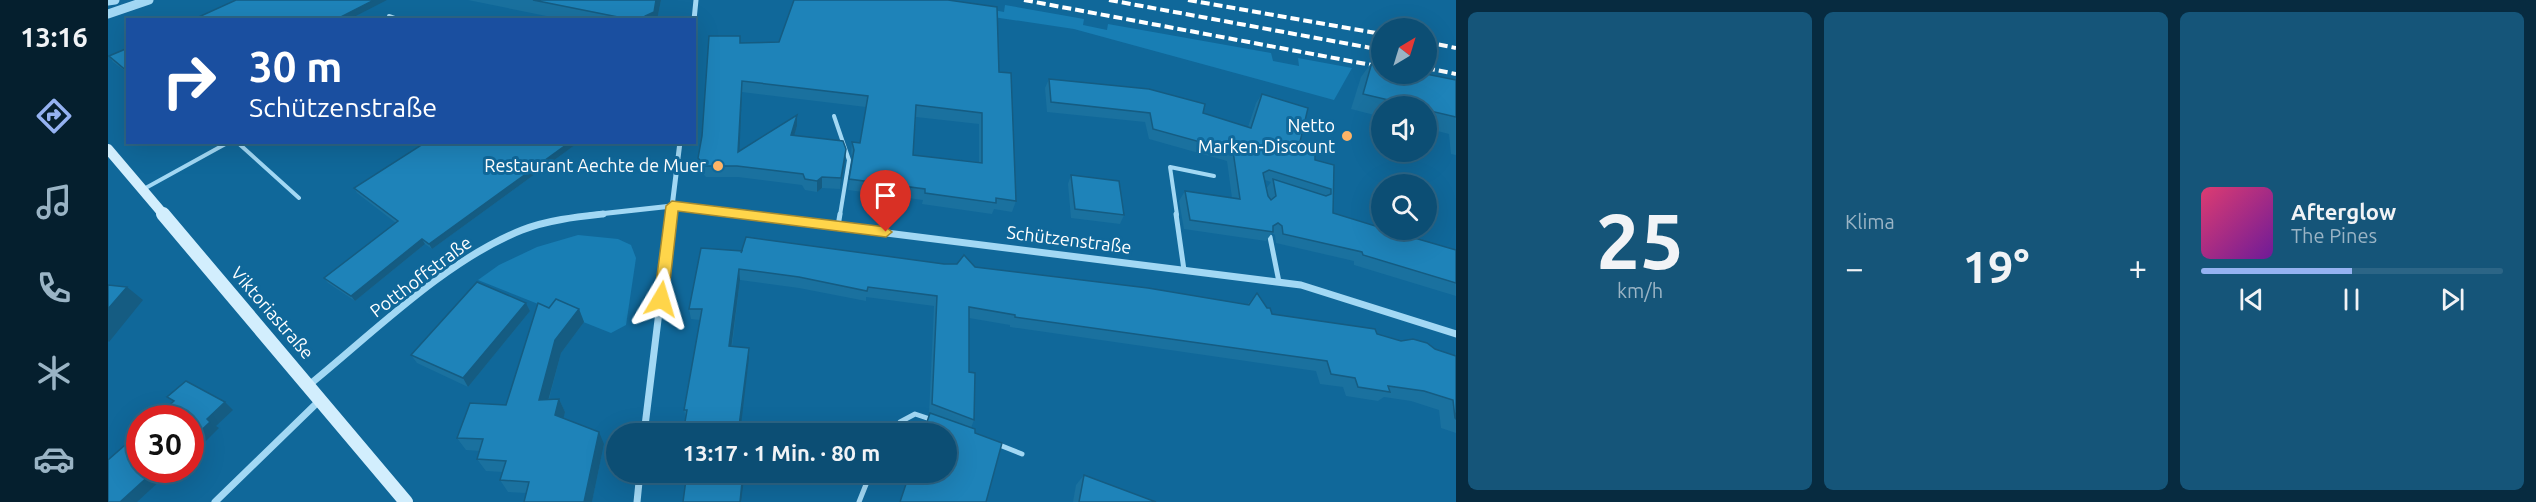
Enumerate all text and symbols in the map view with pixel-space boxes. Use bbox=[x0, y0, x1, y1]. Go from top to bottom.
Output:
north arrow bbox=[1371, 18, 1437, 84]
map controls bbox=[1371, 18, 1437, 240]
text: 13:16 bbox=[20, 22, 88, 52]
icon: right bbox=[150, 42, 228, 120]
text: 30 m bbox=[249, 43, 343, 90]
text: Schützenstraße bbox=[249, 92, 437, 122]
icon: directions bbox=[33, 95, 75, 137]
button: sound bbox=[1371, 96, 1437, 162]
place label: Netto Marken-Discount bbox=[1198, 115, 1335, 156]
marker: Netto Marken-Discount bbox=[1340, 129, 1354, 143]
place label: Restaurant Aechte de Muer bbox=[484, 155, 706, 175]
marker: Restaurant Aechte de Muer bbox=[711, 159, 725, 173]
pin bbox=[860, 170, 911, 232]
button: search bbox=[1371, 174, 1437, 240]
icon: arrive bbox=[869, 179, 902, 212]
icon: music bbox=[33, 181, 75, 223]
text: 25 bbox=[1596, 196, 1684, 284]
text: Afterglow bbox=[2291, 199, 2396, 224]
text: Klima bbox=[1845, 210, 1895, 233]
street label: Schützenstraße bbox=[1006, 221, 1133, 257]
text: The Pines bbox=[2291, 224, 2377, 247]
street label: Potthoffstraße bbox=[366, 232, 475, 321]
text: 19° bbox=[1963, 241, 2029, 292]
text: − bbox=[1845, 249, 1864, 286]
text: + bbox=[2128, 249, 2147, 286]
street label: Viktoriastraße bbox=[227, 262, 318, 362]
icon: phone bbox=[33, 267, 75, 309]
position arrow bbox=[629, 267, 693, 331]
text: km/h bbox=[1617, 279, 1663, 302]
icon: previous bbox=[2235, 283, 2268, 316]
icon: pause bbox=[2335, 283, 2368, 316]
icon: next bbox=[2436, 283, 2469, 316]
icon: climate bbox=[33, 352, 75, 394]
speed limit sign: 30 bbox=[126, 405, 204, 483]
icon: car bbox=[33, 438, 75, 480]
text: 13:17 · 1 Min. · 80 m bbox=[683, 440, 880, 465]

